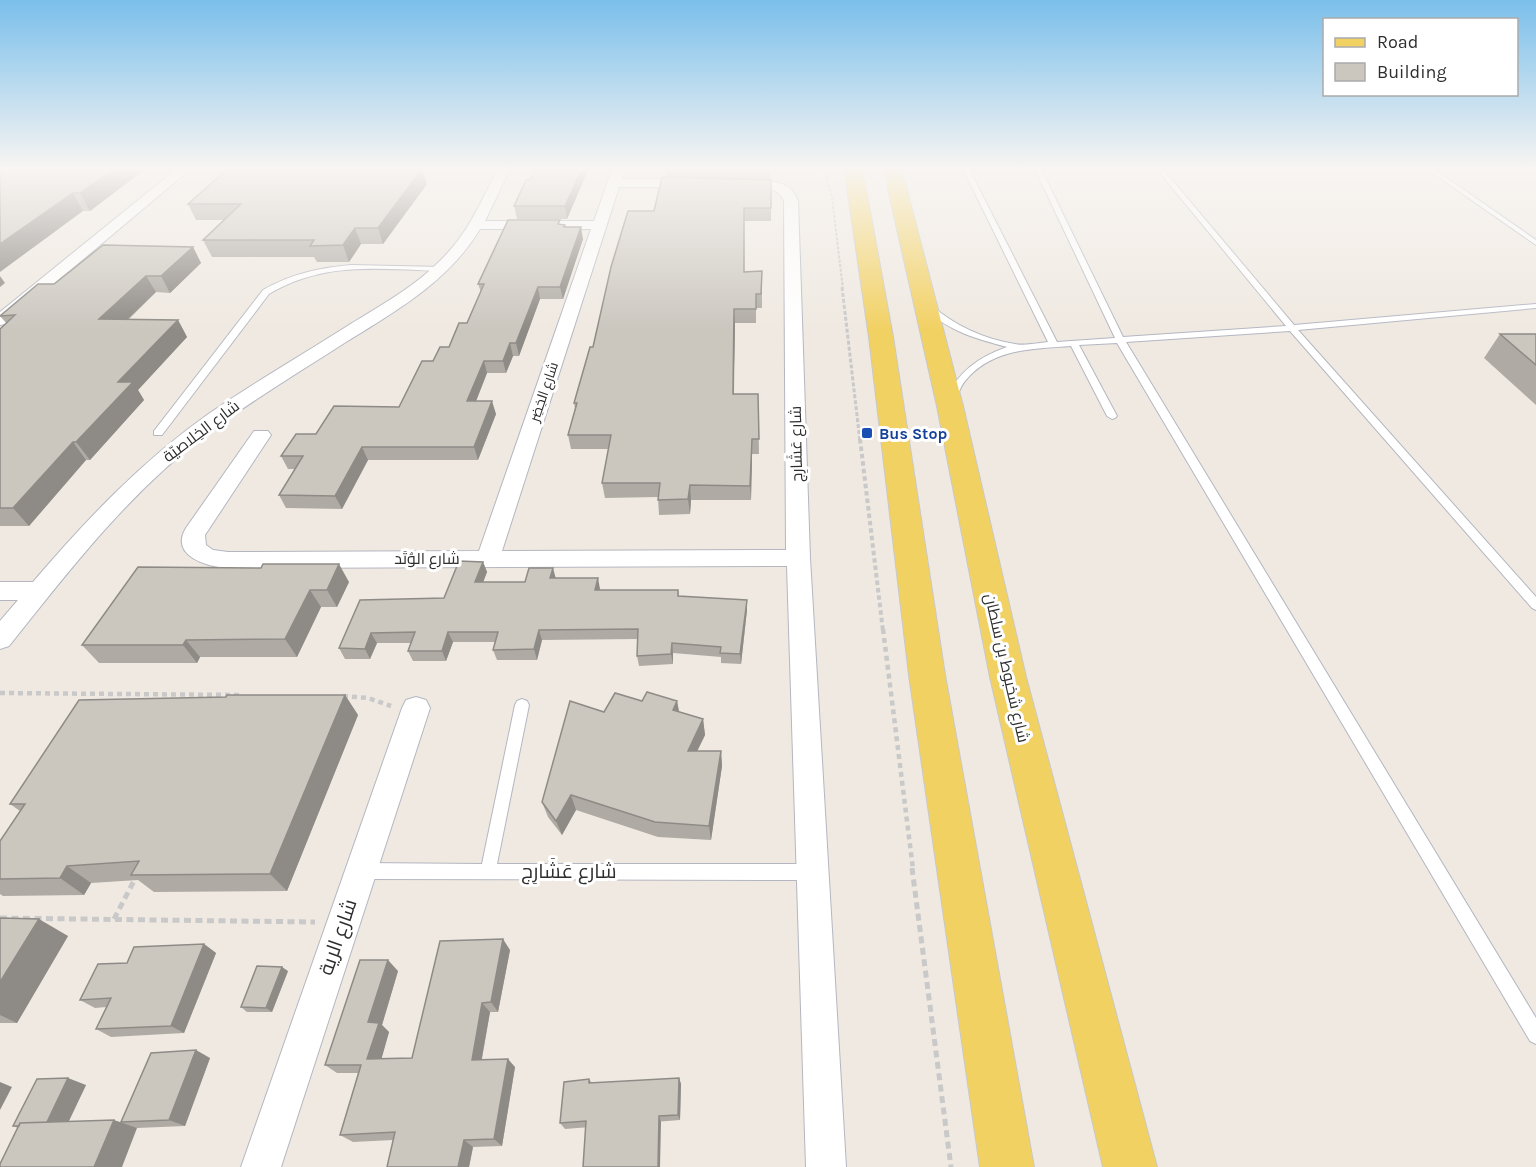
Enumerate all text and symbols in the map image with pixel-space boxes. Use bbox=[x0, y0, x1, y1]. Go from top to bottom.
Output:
legend bbox=[1323, 18, 1518, 96]
text: Road bbox=[1377, 31, 1418, 53]
text: Building bbox=[1377, 61, 1447, 83]
street label: شارع الخِضِر bbox=[526, 360, 562, 425]
street label: شارع الخِلاصيّة bbox=[159, 396, 244, 468]
street label: شارع عَشَارِج bbox=[786, 406, 808, 482]
place label: Bus Stop bbox=[879, 424, 947, 443]
marker: Bus Stop bbox=[860, 426, 874, 440]
street label: شارع الوُتَد bbox=[394, 549, 460, 570]
street label: شارع شخبوط بن سلطان bbox=[979, 592, 1033, 745]
street label: شارع عَشَارِج bbox=[521, 858, 617, 885]
street label: شارع الرية bbox=[314, 896, 364, 979]

